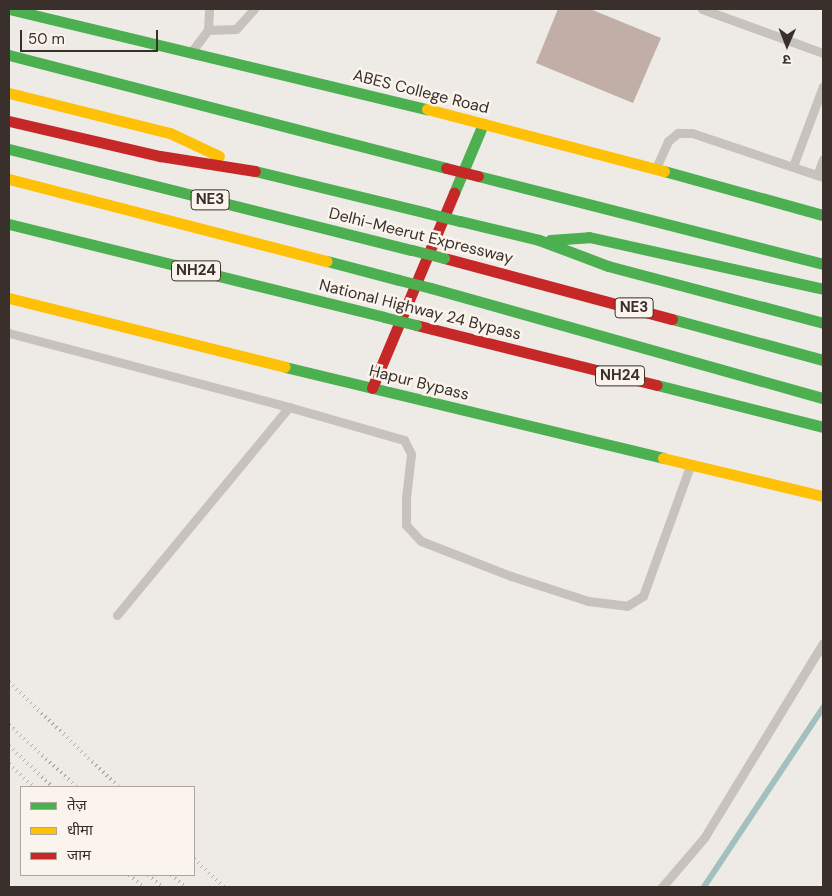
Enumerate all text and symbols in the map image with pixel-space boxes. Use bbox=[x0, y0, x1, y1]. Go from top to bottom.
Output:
scale bar bbox=[22, 20, 160, 52]
north arrow bbox=[762, 20, 812, 70]
text: 50 m bbox=[28, 29, 65, 49]
text: उ bbox=[782, 51, 791, 69]
street label: ABES College Road bbox=[351, 66, 491, 118]
road number: NE3 bbox=[190, 188, 230, 212]
street label: Delhi-Meerut Expressway bbox=[327, 204, 515, 268]
road number: NH24 bbox=[171, 258, 221, 284]
street label: National Highway 24 Bypass bbox=[317, 276, 523, 344]
road number: NE3 bbox=[614, 296, 654, 320]
street label: Hapur Bypass bbox=[367, 361, 471, 405]
road number: NH24 bbox=[595, 364, 645, 388]
legend bbox=[20, 786, 195, 876]
text: तेज़ bbox=[67, 795, 87, 815]
text: धीमा bbox=[67, 820, 93, 840]
text: जाम bbox=[67, 845, 91, 865]

